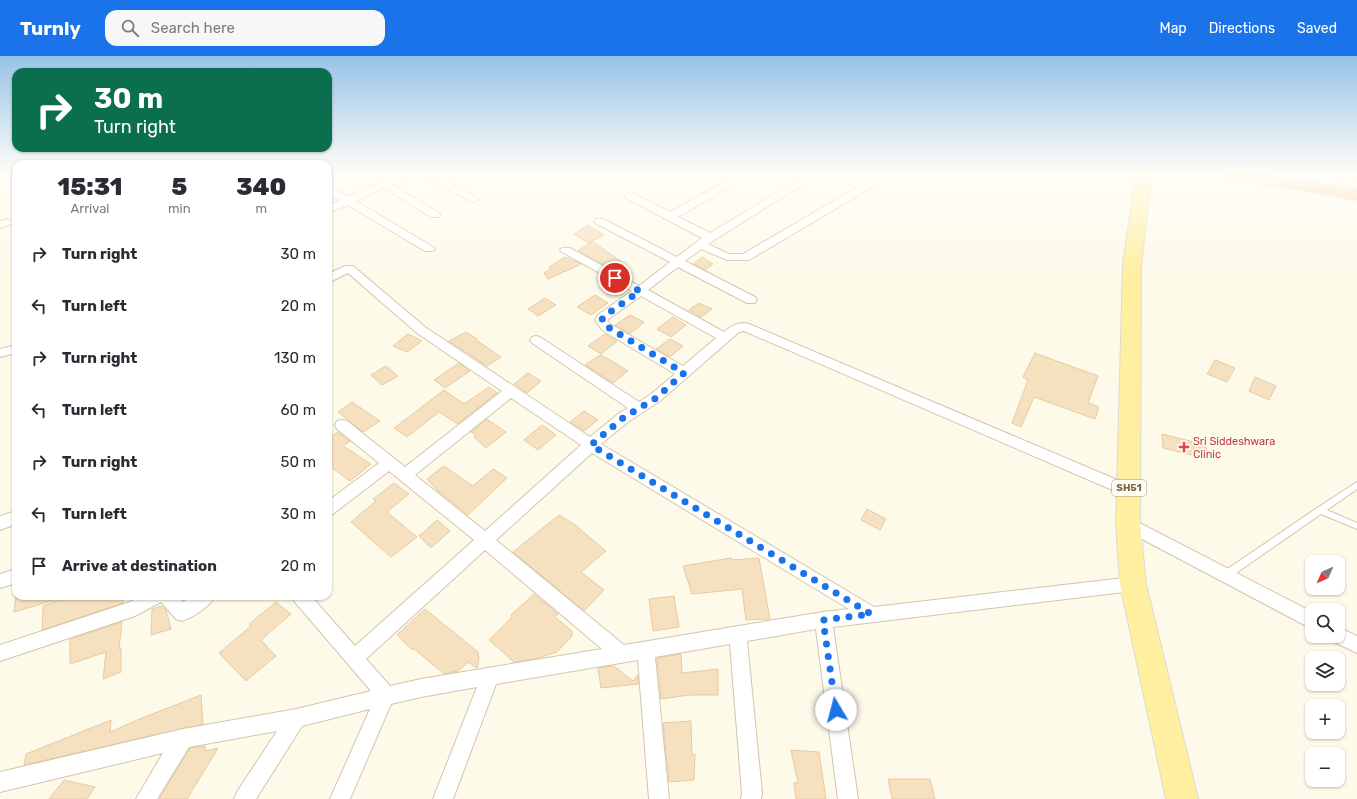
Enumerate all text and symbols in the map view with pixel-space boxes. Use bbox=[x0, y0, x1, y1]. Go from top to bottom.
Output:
search box bbox=[105, 10, 385, 46]
text: Turnly bbox=[20, 17, 81, 40]
icon: search bbox=[119, 17, 141, 39]
text: Search here bbox=[151, 19, 235, 37]
text: Map bbox=[1160, 20, 1187, 37]
text: Directions bbox=[1209, 20, 1275, 37]
text: Saved bbox=[1297, 20, 1337, 37]
text: 30 m bbox=[94, 82, 163, 115]
icon: right bbox=[28, 84, 80, 136]
text: Turn right bbox=[94, 116, 176, 138]
text: 15:31 bbox=[58, 173, 122, 201]
text: 5 bbox=[171, 173, 187, 201]
text: 340 bbox=[236, 173, 286, 201]
text: Arrival bbox=[70, 201, 110, 216]
text: min bbox=[168, 201, 191, 216]
text: m bbox=[255, 201, 267, 216]
icon: right bbox=[28, 243, 50, 265]
text: Turn right bbox=[62, 245, 137, 263]
text: 30 m bbox=[280, 245, 316, 263]
pin bbox=[598, 261, 632, 295]
icon: arrive bbox=[604, 267, 626, 289]
icon: left bbox=[28, 295, 50, 317]
text: Turn left bbox=[62, 297, 127, 315]
text: 20 m bbox=[281, 297, 316, 315]
icon: right bbox=[28, 347, 50, 369]
text: Turn right bbox=[62, 349, 137, 367]
text: 130 m bbox=[274, 349, 316, 367]
icon: left bbox=[28, 399, 50, 421]
text: Turn left bbox=[62, 401, 127, 419]
text: 60 m bbox=[280, 401, 316, 419]
place label: Sri Siddeshwara Clinic bbox=[1193, 435, 1275, 461]
marker: Sri Siddeshwara Clinic bbox=[1178, 441, 1190, 453]
icon: right bbox=[28, 451, 50, 473]
text: Turn right bbox=[62, 453, 137, 471]
text: 50 m bbox=[281, 453, 316, 471]
road number: SH51 bbox=[1112, 480, 1146, 496]
icon: left bbox=[28, 503, 50, 525]
text: Turn left bbox=[62, 505, 127, 523]
text: 30 m bbox=[280, 505, 316, 523]
icon: arrive bbox=[28, 555, 50, 577]
north arrow bbox=[1305, 555, 1345, 595]
map controls bbox=[1305, 555, 1345, 787]
text: Arrive at destination bbox=[62, 557, 217, 575]
text: 20 m bbox=[281, 557, 316, 575]
button: search bbox=[1305, 603, 1345, 643]
button: layers bbox=[1305, 651, 1345, 691]
position arrow bbox=[815, 689, 857, 731]
button: + bbox=[1305, 699, 1345, 739]
button: − bbox=[1305, 747, 1345, 787]

